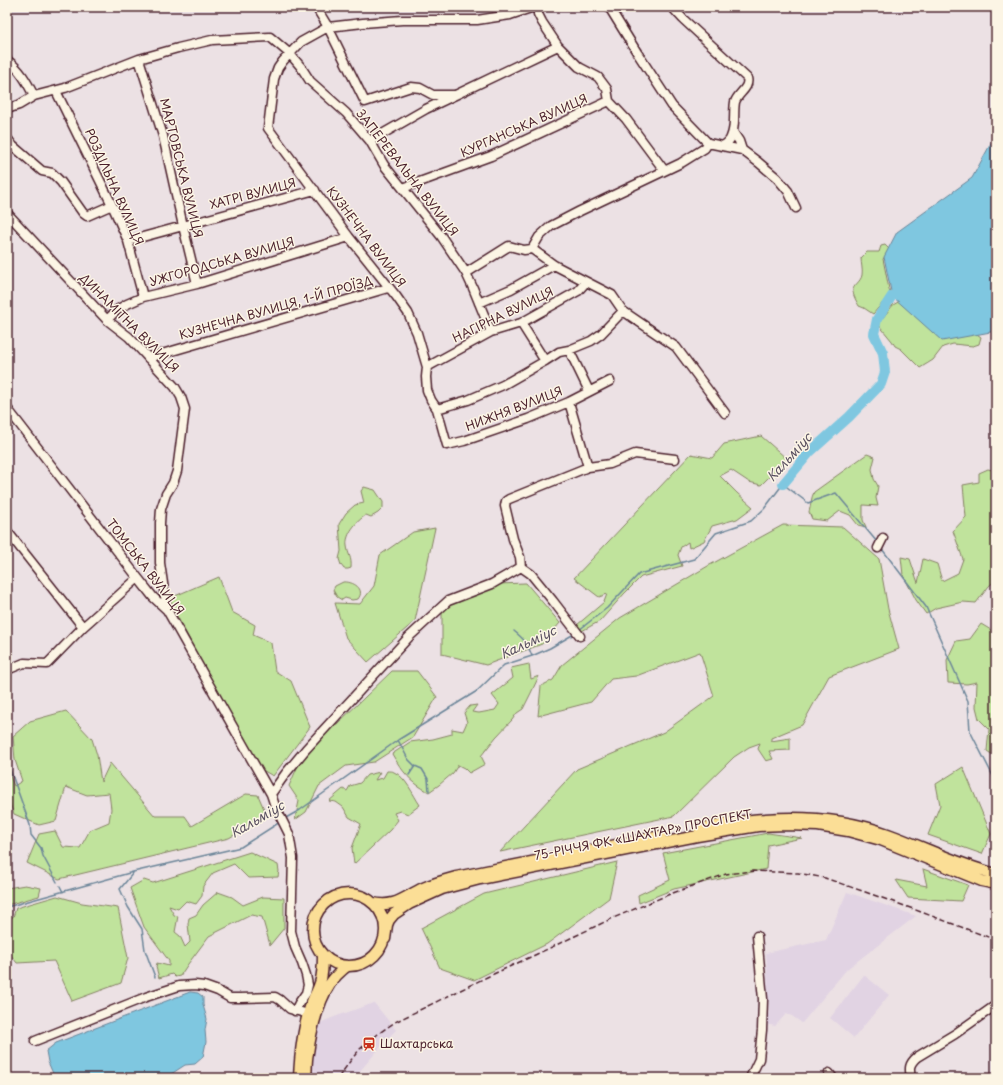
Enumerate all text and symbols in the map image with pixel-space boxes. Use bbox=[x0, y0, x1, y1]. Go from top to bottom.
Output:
street label: КУРГАНСЬКА ВУЛИЦЯ bbox=[457, 89, 590, 161]
street label: МАРТОВСЬКА ВУЛИЦЯ bbox=[156, 96, 208, 239]
street label: ЗАПЕРЕВАЛЬНА ВУЛИЦЯ bbox=[353, 105, 463, 240]
street label: РОЗДІЛЬНА ВУЛИЦЯ bbox=[81, 125, 149, 248]
street label: ХАТРІ ВУЛИЦЯ bbox=[208, 173, 298, 213]
street label: КУЗНЕЧНА ВУЛИЦЯ bbox=[323, 182, 411, 291]
street label: УЖГОРОДСЬКА ВУЛИЦЯ bbox=[147, 232, 296, 290]
street label: ДИНАМІТНА ВУЛИЦЯ bbox=[75, 268, 183, 376]
street label: КУЗНЕЧНА ВУЛИЦЯ, 1-Й ПРОЇЗД bbox=[177, 271, 375, 343]
street label: НАГІРНА ВУЛИЦЯ bbox=[449, 282, 556, 346]
street label: НИЖНЯ ВУЛИЦЯ bbox=[462, 381, 565, 435]
water label: Кальміус bbox=[762, 427, 816, 485]
street label: ТОМСЬКА ВУЛИЦЯ bbox=[103, 515, 189, 618]
water label: Кальміус bbox=[497, 620, 560, 663]
water label: Кальміус bbox=[226, 795, 288, 842]
street label: 75-РІЧЧЯ ФК «ШАХТАР» ПРОСПЕКТ bbox=[533, 804, 754, 864]
place label: Шахтарська bbox=[380, 1034, 454, 1052]
station icon: Шахтарська bbox=[361, 1036, 377, 1052]

